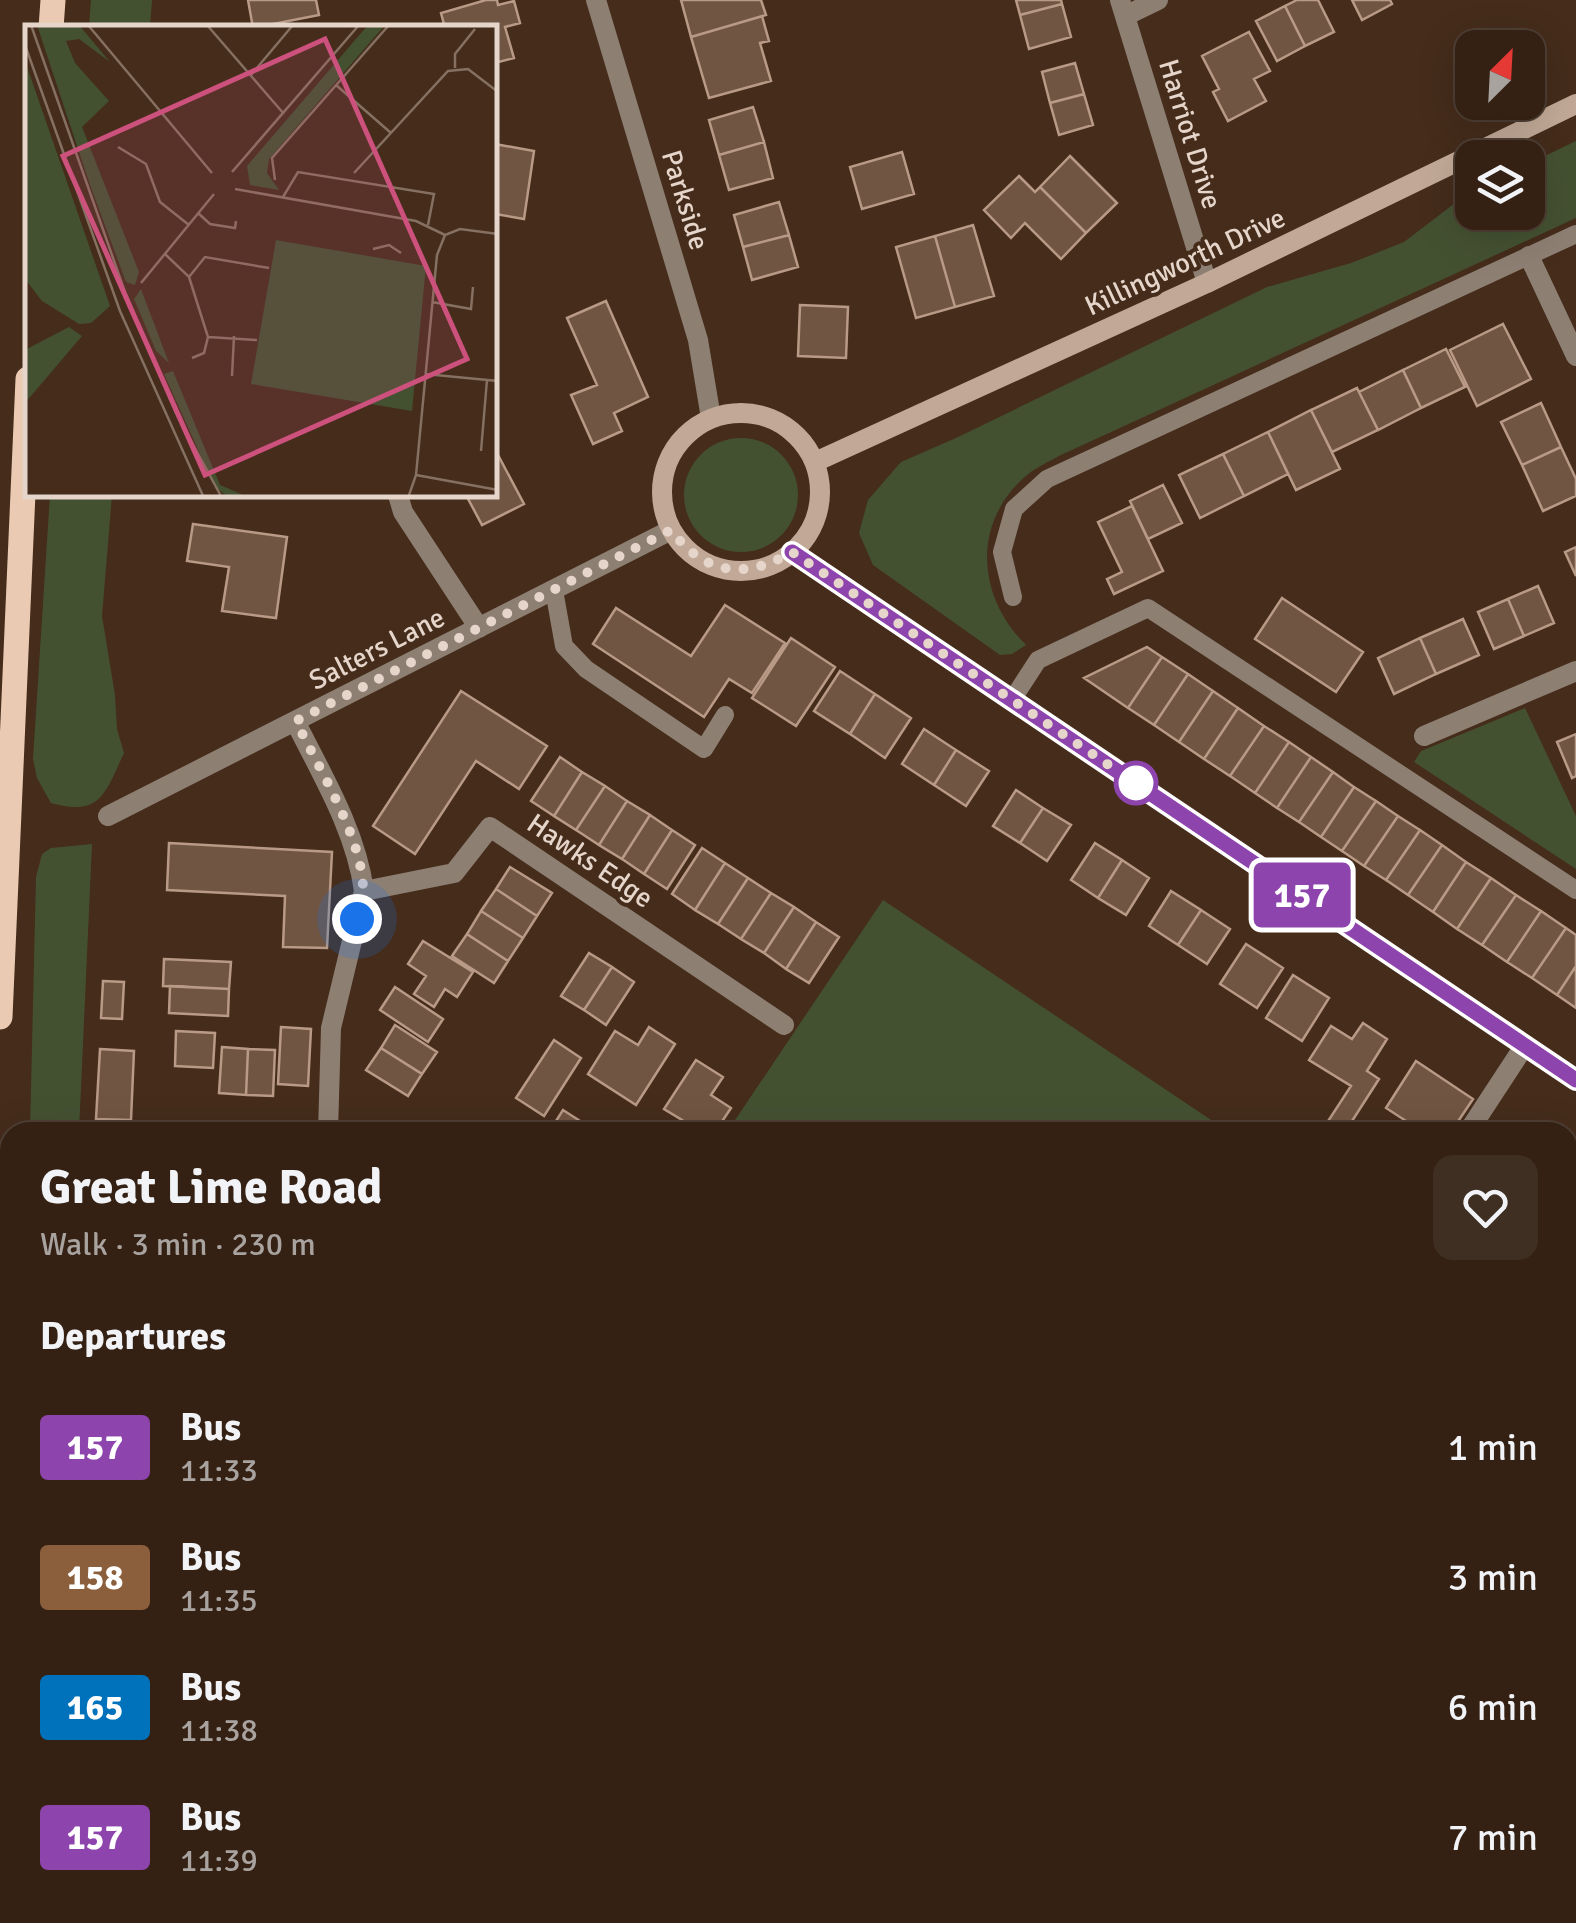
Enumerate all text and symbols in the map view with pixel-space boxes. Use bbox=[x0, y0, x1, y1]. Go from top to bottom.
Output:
inset map bbox=[25, 25, 498, 498]
north arrow bbox=[1455, 30, 1545, 120]
map controls bbox=[1455, 30, 1545, 230]
street label: Harriot Drive bbox=[1151, 55, 1229, 213]
button: layers bbox=[1455, 140, 1545, 230]
street label: Parkside bbox=[654, 146, 716, 254]
street label: Killingworth Drive bbox=[1079, 201, 1291, 323]
street label: Salters Lane bbox=[304, 600, 450, 698]
unlabelled marker bbox=[1115, 762, 1157, 804]
street label: Hawks Edge bbox=[521, 806, 659, 916]
line badge: 157 bbox=[1244, 862, 1360, 928]
text: 157 bbox=[1274, 874, 1330, 917]
your location bbox=[332, 894, 382, 944]
button: heart bbox=[1433, 1155, 1538, 1260]
text: Great Lime Road bbox=[40, 1158, 382, 1217]
text: Walk · 3 min · 230 m bbox=[40, 1225, 316, 1264]
text: Departures bbox=[40, 1313, 226, 1360]
text: Bus bbox=[180, 1404, 241, 1451]
text: 1 min bbox=[1448, 1424, 1538, 1471]
text: 157 bbox=[67, 1426, 123, 1469]
text: 11:33 bbox=[180, 1451, 258, 1490]
text: Bus bbox=[180, 1534, 241, 1581]
text: 3 min bbox=[1448, 1554, 1538, 1601]
text: 158 bbox=[67, 1556, 123, 1599]
text: 11:35 bbox=[180, 1581, 258, 1620]
text: Bus bbox=[180, 1664, 241, 1711]
text: 6 min bbox=[1448, 1684, 1538, 1731]
text: 165 bbox=[67, 1686, 123, 1729]
text: 11:38 bbox=[180, 1711, 258, 1750]
text: Bus bbox=[180, 1794, 241, 1841]
text: 7 min bbox=[1448, 1814, 1538, 1861]
text: 157 bbox=[67, 1816, 123, 1859]
text: 11:39 bbox=[180, 1841, 258, 1880]

